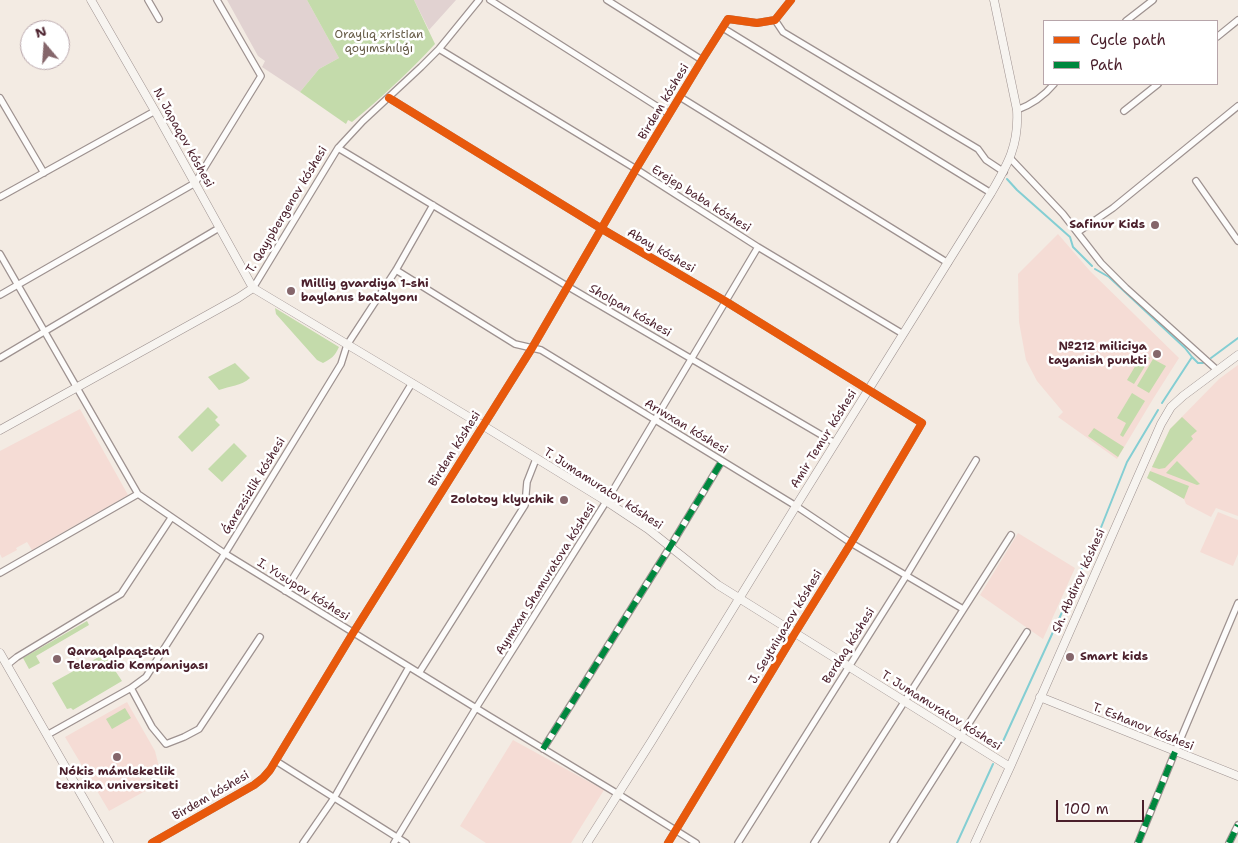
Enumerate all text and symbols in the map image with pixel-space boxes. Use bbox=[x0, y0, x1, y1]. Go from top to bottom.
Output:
north arrow bbox=[20, 20, 70, 70]
legend bbox=[1043, 20, 1218, 85]
text: N bbox=[33, 21, 49, 42]
park label: Oraylıq xristian qoyımshılıǵı bbox=[335, 28, 423, 56]
text: Cycle path bbox=[1090, 30, 1166, 50]
text: Path bbox=[1090, 55, 1123, 75]
street label: Birdem kóshesi bbox=[636, 61, 692, 143]
street label: N. Japaqov kóshesi bbox=[150, 86, 216, 190]
street label: T. Qayıpbergenov kóshesi bbox=[243, 144, 331, 276]
street label: Erejep baba kóshesi bbox=[649, 163, 753, 235]
place label: Safinur Kids bbox=[1069, 218, 1145, 232]
marker: Safinur Kids bbox=[1149, 219, 1161, 231]
street label: Abay kóshesi bbox=[624, 226, 698, 276]
place label: Milliy gvardiya 1-shi baylanıs batalyonı bbox=[301, 277, 429, 305]
street label: Sholpan kóshesi bbox=[586, 282, 674, 340]
marker: Milliy gvardiya 1-shi baylanıs batalyonı bbox=[285, 285, 297, 297]
place label: №212 miliciya tayanish punkti bbox=[1048, 340, 1147, 368]
marker: №212 miliciya tayanish punkti bbox=[1151, 348, 1163, 360]
street label: Amir Temur kóshesi bbox=[788, 387, 860, 491]
street label: Arıwxan kóshesi bbox=[642, 396, 730, 458]
street label: Birdem kóshesi bbox=[426, 409, 484, 489]
street label: Ǵarezsizlik kóshesi bbox=[219, 435, 289, 537]
street label: T. Jumamuratov kóshesi bbox=[541, 445, 665, 533]
place label: Zolotoy klyuchik bbox=[451, 493, 554, 507]
marker: Zolotoy klyuchik bbox=[558, 494, 570, 506]
street label: Ayımxan Shamuratova kóshesi bbox=[493, 500, 599, 658]
street label: Sh. Abdirov kóshesi bbox=[1050, 527, 1108, 635]
street label: I. Yusupov kóshesi bbox=[254, 556, 352, 624]
street label: J. Seytniyazov kóshesi bbox=[746, 567, 826, 687]
street label: Berdaq kóshesi bbox=[820, 605, 878, 687]
place label: Qaraqalpaqstan Teleradio Kompaniyası bbox=[67, 645, 208, 673]
place label: Smart kids bbox=[1080, 650, 1148, 664]
marker: Smart kids bbox=[1064, 651, 1076, 663]
marker: Qaraqalpaqstan Teleradio Kompaniyası bbox=[51, 653, 63, 665]
street label: T. Jumamuratov kóshesi bbox=[878, 668, 1004, 754]
street label: T. Eshanov kóshesi bbox=[1090, 700, 1196, 754]
marker: Nókis mámleketlik texnika universiteti bbox=[111, 751, 123, 763]
place label: Nókis mámleketlik texnika universiteti bbox=[56, 765, 178, 793]
street label: Birdem kóshesi bbox=[170, 768, 252, 824]
scale bar bbox=[1058, 790, 1146, 822]
text: 100 m bbox=[1064, 799, 1109, 819]

